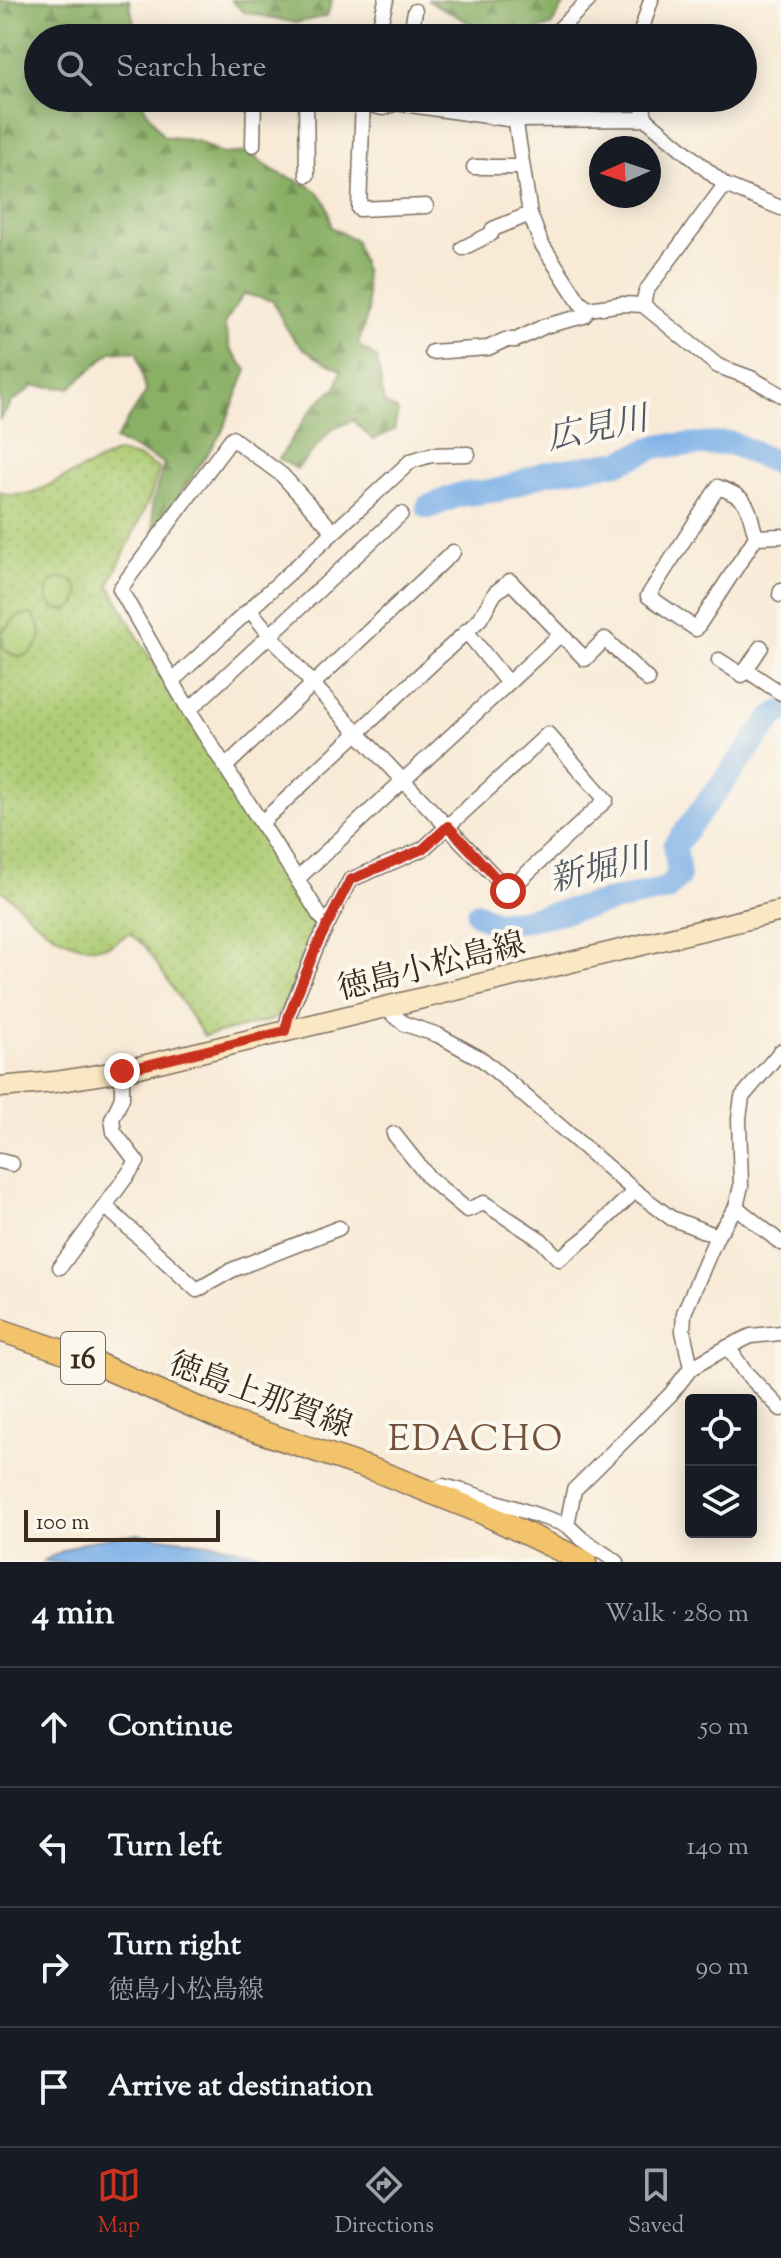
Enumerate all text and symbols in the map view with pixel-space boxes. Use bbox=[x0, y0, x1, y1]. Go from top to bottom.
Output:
search box bbox=[24, 24, 757, 112]
icon: search bbox=[52, 46, 96, 90]
text: Search here bbox=[116, 47, 266, 90]
north arrow bbox=[589, 136, 661, 208]
water label: 広見川 bbox=[543, 395, 657, 465]
water label: 新堀川 bbox=[544, 833, 659, 907]
route start bbox=[490, 873, 526, 909]
street label: 徳島小松島線 bbox=[333, 922, 530, 1013]
route end bbox=[104, 1053, 140, 1089]
road number: 16 bbox=[61, 1332, 105, 1384]
street label: 徳島上那賀線 bbox=[162, 1342, 358, 1451]
map controls bbox=[685, 1394, 757, 1538]
button: locate bbox=[685, 1394, 757, 1466]
district label: EDACHO bbox=[388, 1415, 564, 1467]
button: layers bbox=[685, 1466, 757, 1538]
scale bar bbox=[24, 1506, 220, 1542]
text: 100 m bbox=[36, 1508, 89, 1540]
text: 4 min bbox=[32, 1590, 114, 1639]
text: Walk · 280 m bbox=[604, 1596, 749, 1633]
icon: ahead bbox=[32, 1705, 76, 1749]
text: Continue bbox=[108, 1706, 233, 1749]
text: 50 m bbox=[699, 1709, 749, 1746]
icon: left bbox=[32, 1825, 76, 1869]
text: Turn left bbox=[108, 1826, 222, 1869]
text: 140 m bbox=[686, 1829, 749, 1866]
text: Turn right bbox=[108, 1925, 241, 1968]
icon: right bbox=[32, 1945, 76, 1989]
text: 90 m bbox=[696, 1949, 749, 1986]
text: 徳島小松島線 bbox=[108, 1973, 264, 2010]
icon: arrive bbox=[32, 2065, 76, 2109]
text: Arrive at destination bbox=[108, 2066, 373, 2109]
tab: Map bbox=[97, 2163, 141, 2243]
tab: Directions bbox=[335, 2163, 434, 2243]
tab: Saved bbox=[628, 2163, 684, 2243]

